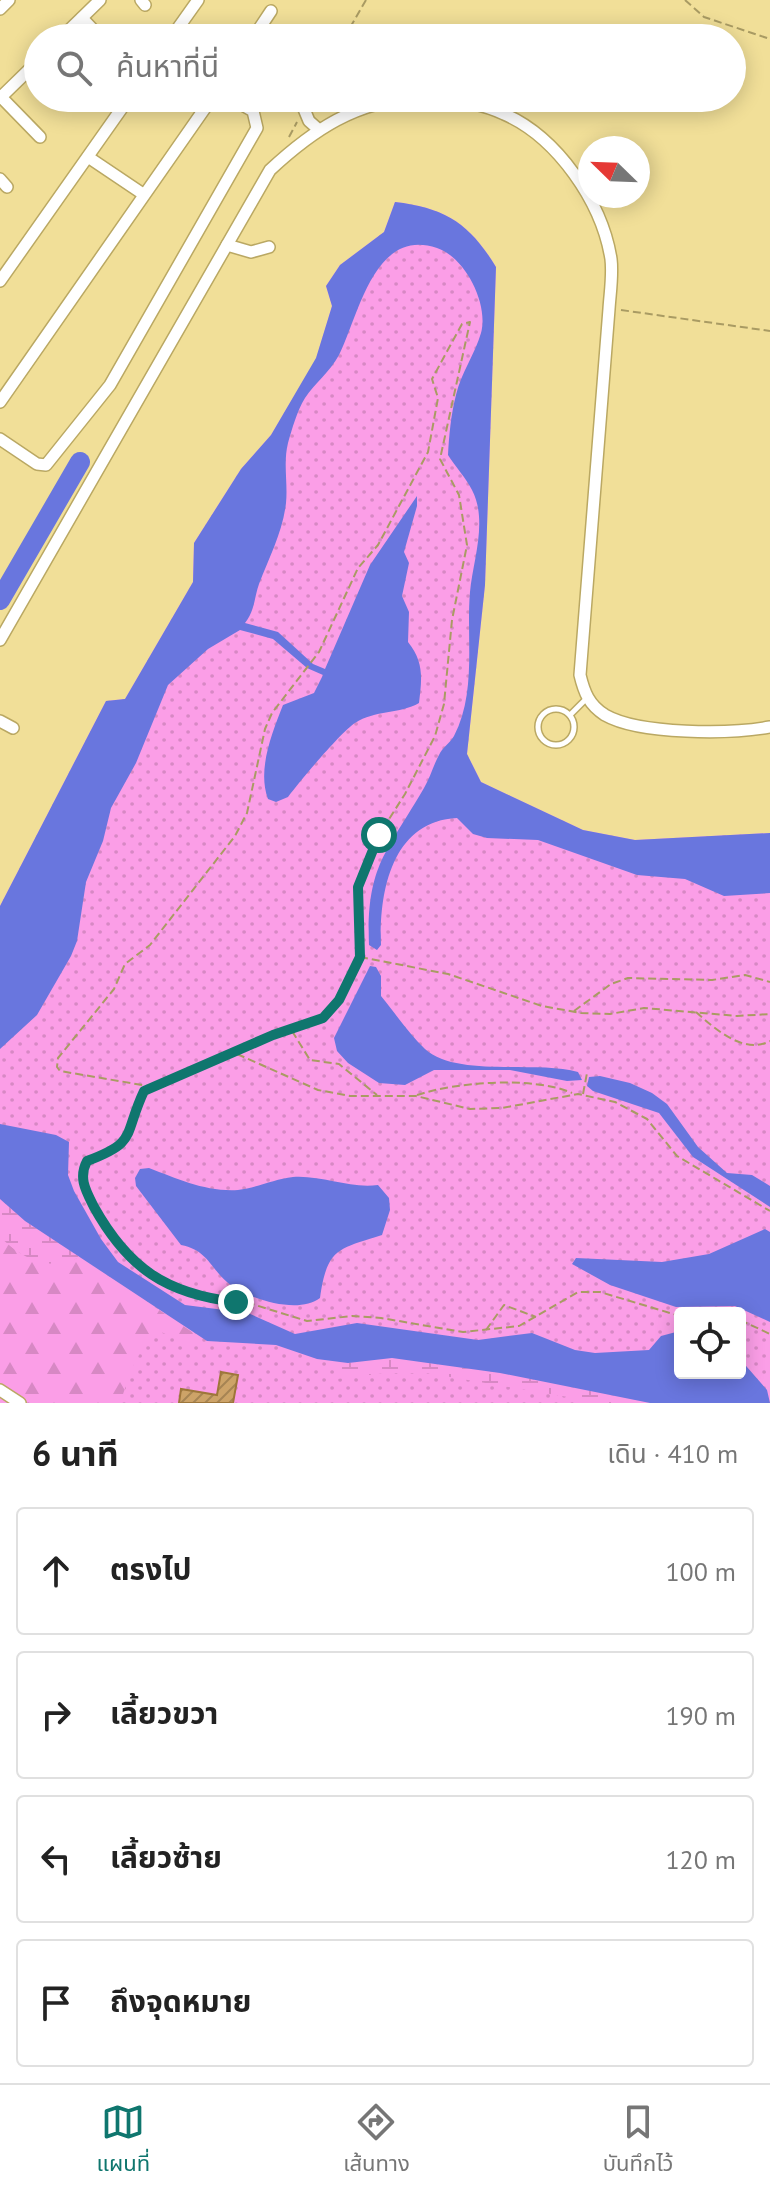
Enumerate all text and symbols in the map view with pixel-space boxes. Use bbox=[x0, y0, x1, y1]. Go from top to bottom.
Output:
search box bbox=[24, 24, 746, 112]
icon: search bbox=[52, 46, 96, 90]
text: ค้นหาที่นี่ bbox=[116, 46, 219, 85]
north arrow bbox=[578, 136, 650, 208]
route start bbox=[361, 817, 397, 853]
route end bbox=[218, 1284, 254, 1320]
map controls bbox=[674, 1307, 746, 1379]
button: locate bbox=[674, 1307, 746, 1379]
text: 6 นาที bbox=[32, 1431, 119, 1475]
text: เดิน · 410 m bbox=[607, 1437, 738, 1470]
icon: ahead bbox=[34, 1549, 78, 1593]
text: ตรงไป bbox=[110, 1549, 192, 1588]
text: 100 m bbox=[665, 1555, 736, 1588]
icon: right bbox=[34, 1693, 78, 1737]
text: เลี้ยวขวา bbox=[110, 1693, 218, 1732]
text: 190 m bbox=[665, 1699, 736, 1732]
icon: left bbox=[34, 1837, 78, 1881]
text: เลี้ยวซ้าย bbox=[110, 1837, 222, 1876]
text: 120 m bbox=[665, 1843, 736, 1876]
icon: arrive bbox=[34, 1981, 78, 2025]
text: ถึงจุดหมาย bbox=[110, 1981, 251, 2020]
tab: แผนที่ bbox=[97, 2100, 150, 2181]
tab: เส้นทาง bbox=[343, 2100, 410, 2181]
tab: บันทึกไว้ bbox=[603, 2100, 673, 2181]

